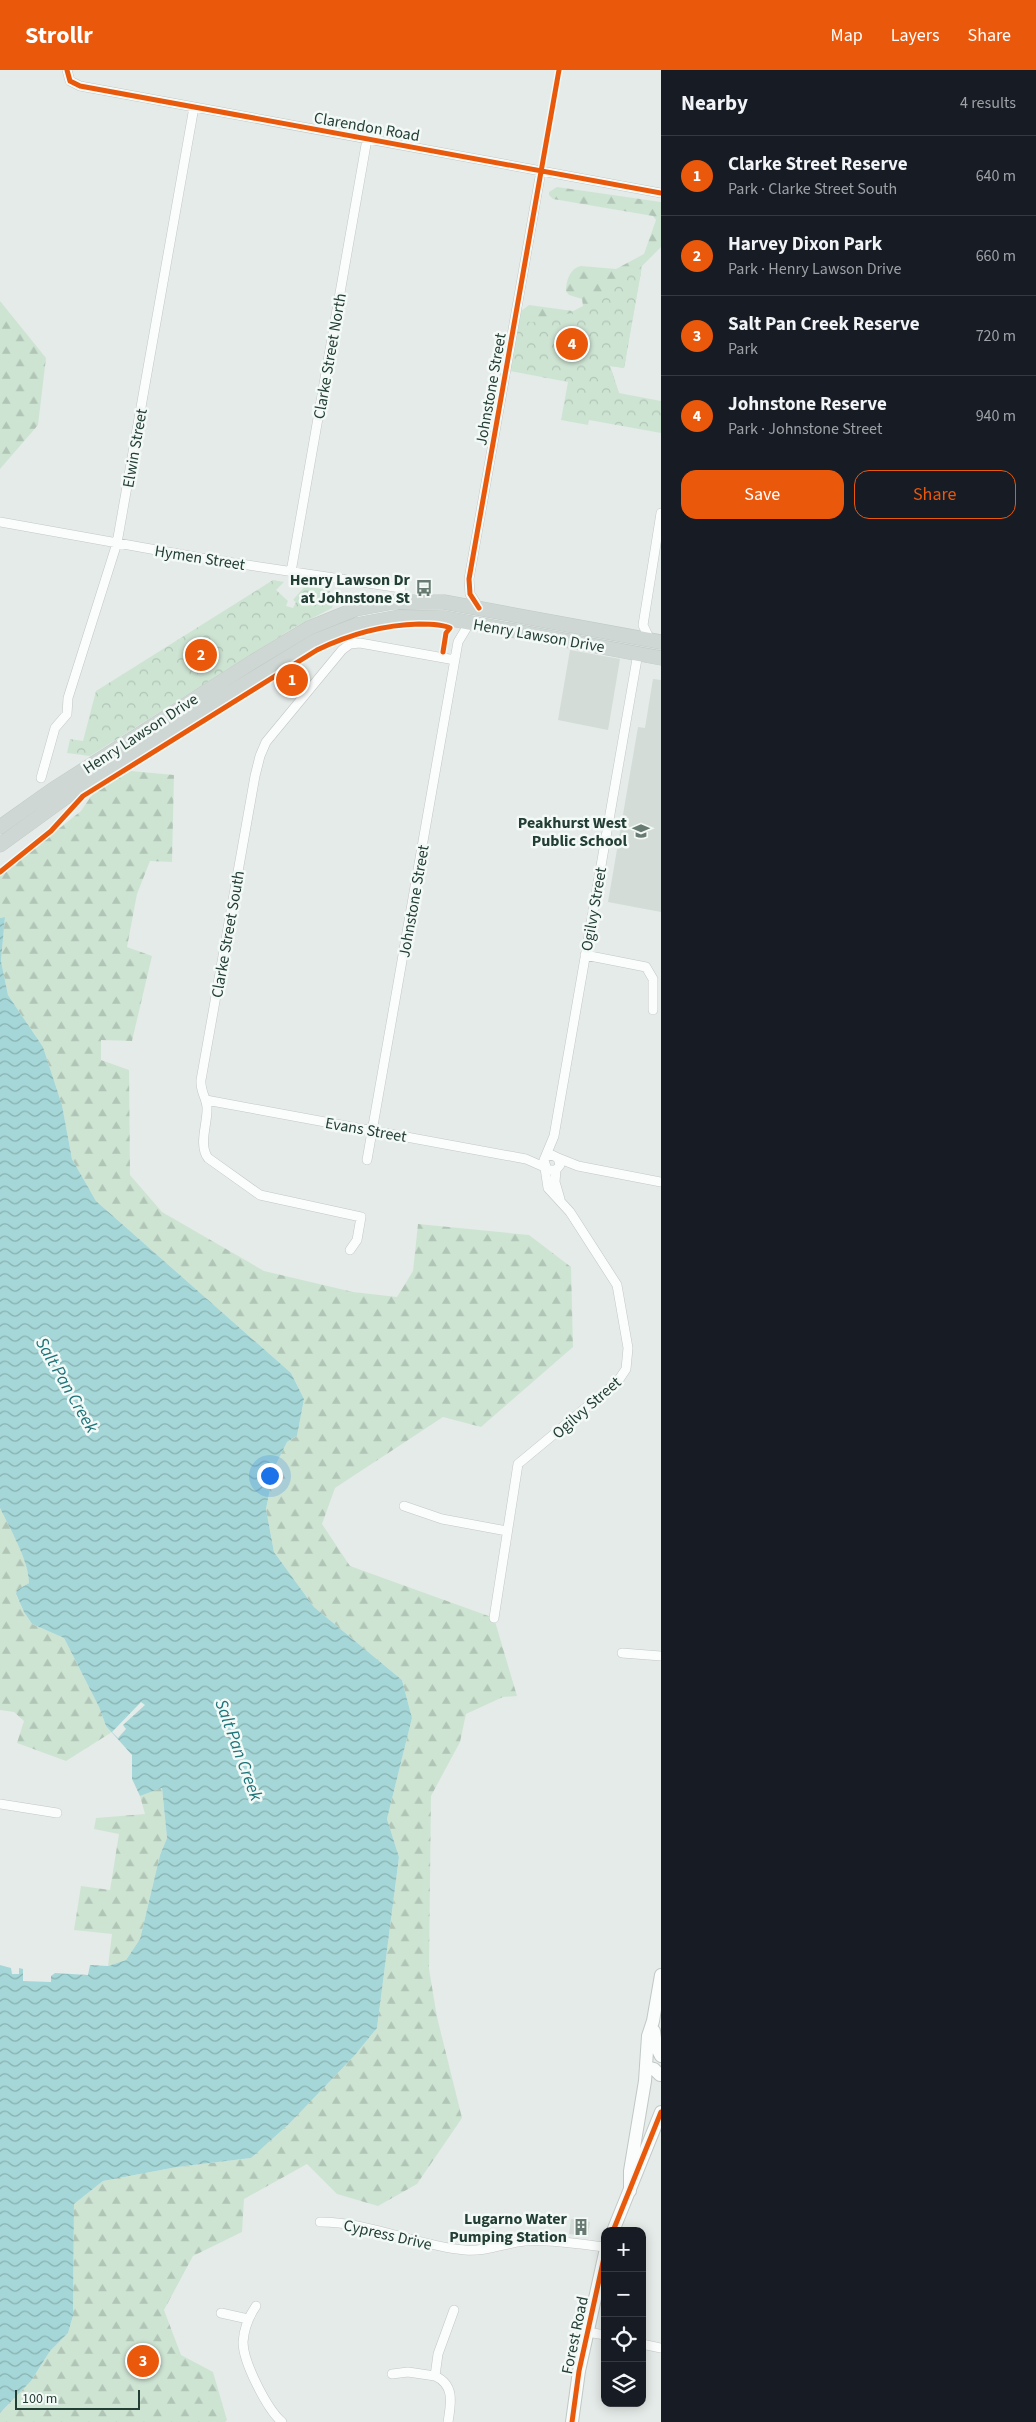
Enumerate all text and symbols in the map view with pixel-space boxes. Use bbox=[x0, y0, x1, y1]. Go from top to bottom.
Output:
text: Strollr bbox=[25, 18, 93, 53]
text: Map bbox=[831, 23, 863, 48]
text: Layers bbox=[891, 23, 940, 48]
text: Share bbox=[968, 23, 1011, 48]
text: Nearby bbox=[681, 88, 748, 118]
text: 4 results bbox=[960, 92, 1016, 114]
street label: Clarendon Road bbox=[312, 107, 422, 147]
text: Clarke Street Reserve bbox=[728, 151, 908, 178]
text: 1 bbox=[693, 165, 701, 187]
text: 640 m bbox=[976, 165, 1016, 187]
text: Park · Clarke Street South bbox=[728, 178, 897, 200]
text: Harvey Dixon Park bbox=[728, 231, 882, 258]
text: 2 bbox=[693, 245, 701, 267]
text: 660 m bbox=[976, 245, 1016, 267]
text: Park · Henry Lawson Drive bbox=[728, 258, 901, 280]
street label: Clarke Street North bbox=[308, 291, 352, 421]
text: Salt Pan Creek Reserve bbox=[728, 311, 920, 338]
pin: 4 bbox=[556, 325, 588, 363]
text: 3 bbox=[693, 325, 701, 347]
text: 720 m bbox=[976, 325, 1016, 347]
street label: Johnstone Street bbox=[470, 331, 512, 447]
text: Park bbox=[728, 338, 758, 360]
text: Johnstone Reserve bbox=[728, 391, 887, 418]
text: 4 bbox=[693, 405, 701, 427]
text: 940 m bbox=[976, 405, 1016, 427]
street label: Elwin Street bbox=[117, 406, 153, 489]
text: Park · Johnstone Street bbox=[728, 418, 882, 440]
button: Save bbox=[681, 470, 844, 519]
button: Share bbox=[854, 470, 1016, 519]
street label: Hymen Street bbox=[153, 540, 247, 576]
place label: Henry Lawson Dr at Johnstone St bbox=[290, 569, 411, 609]
bus stop icon: Henry Lawson Dr at Johnstone St bbox=[414, 578, 434, 598]
street label: Henry Lawson Drive bbox=[471, 614, 606, 658]
pin: 2 bbox=[185, 636, 217, 674]
pin: 1 bbox=[276, 661, 308, 699]
street label: Henry Lawson Drive bbox=[79, 688, 202, 779]
place label: Peakhurst West Public School bbox=[518, 812, 627, 852]
school or university icon: Peakhurst West Public School bbox=[631, 821, 651, 841]
street label: Johnstone Street bbox=[393, 843, 435, 959]
street label: Ogilvy Street bbox=[576, 865, 612, 953]
street label: Clarke Street South bbox=[206, 869, 250, 1000]
street label: Evans Street bbox=[323, 1112, 409, 1148]
water label: Salt Pan Creek bbox=[29, 1333, 104, 1438]
street label: Ogilvy Street bbox=[547, 1371, 626, 1444]
your location bbox=[257, 1463, 283, 1489]
water label: Salt Pan Creek bbox=[209, 1696, 269, 1805]
place label: Lugarno Water Pumping Station bbox=[449, 2208, 568, 2248]
street label: Cypress Drive bbox=[342, 2214, 434, 2256]
building icon: Lugarno Water Pumping Station bbox=[571, 2217, 591, 2237]
map controls bbox=[601, 2227, 646, 2407]
button: + bbox=[601, 2227, 646, 2272]
button: − bbox=[601, 2272, 646, 2317]
street label: Forest Road bbox=[556, 2294, 594, 2376]
button: locate bbox=[601, 2317, 646, 2362]
pin: 3 bbox=[127, 2342, 159, 2380]
button: layers bbox=[601, 2362, 646, 2407]
scale bar bbox=[15, 2387, 140, 2410]
text: 100 m bbox=[22, 2389, 57, 2409]

